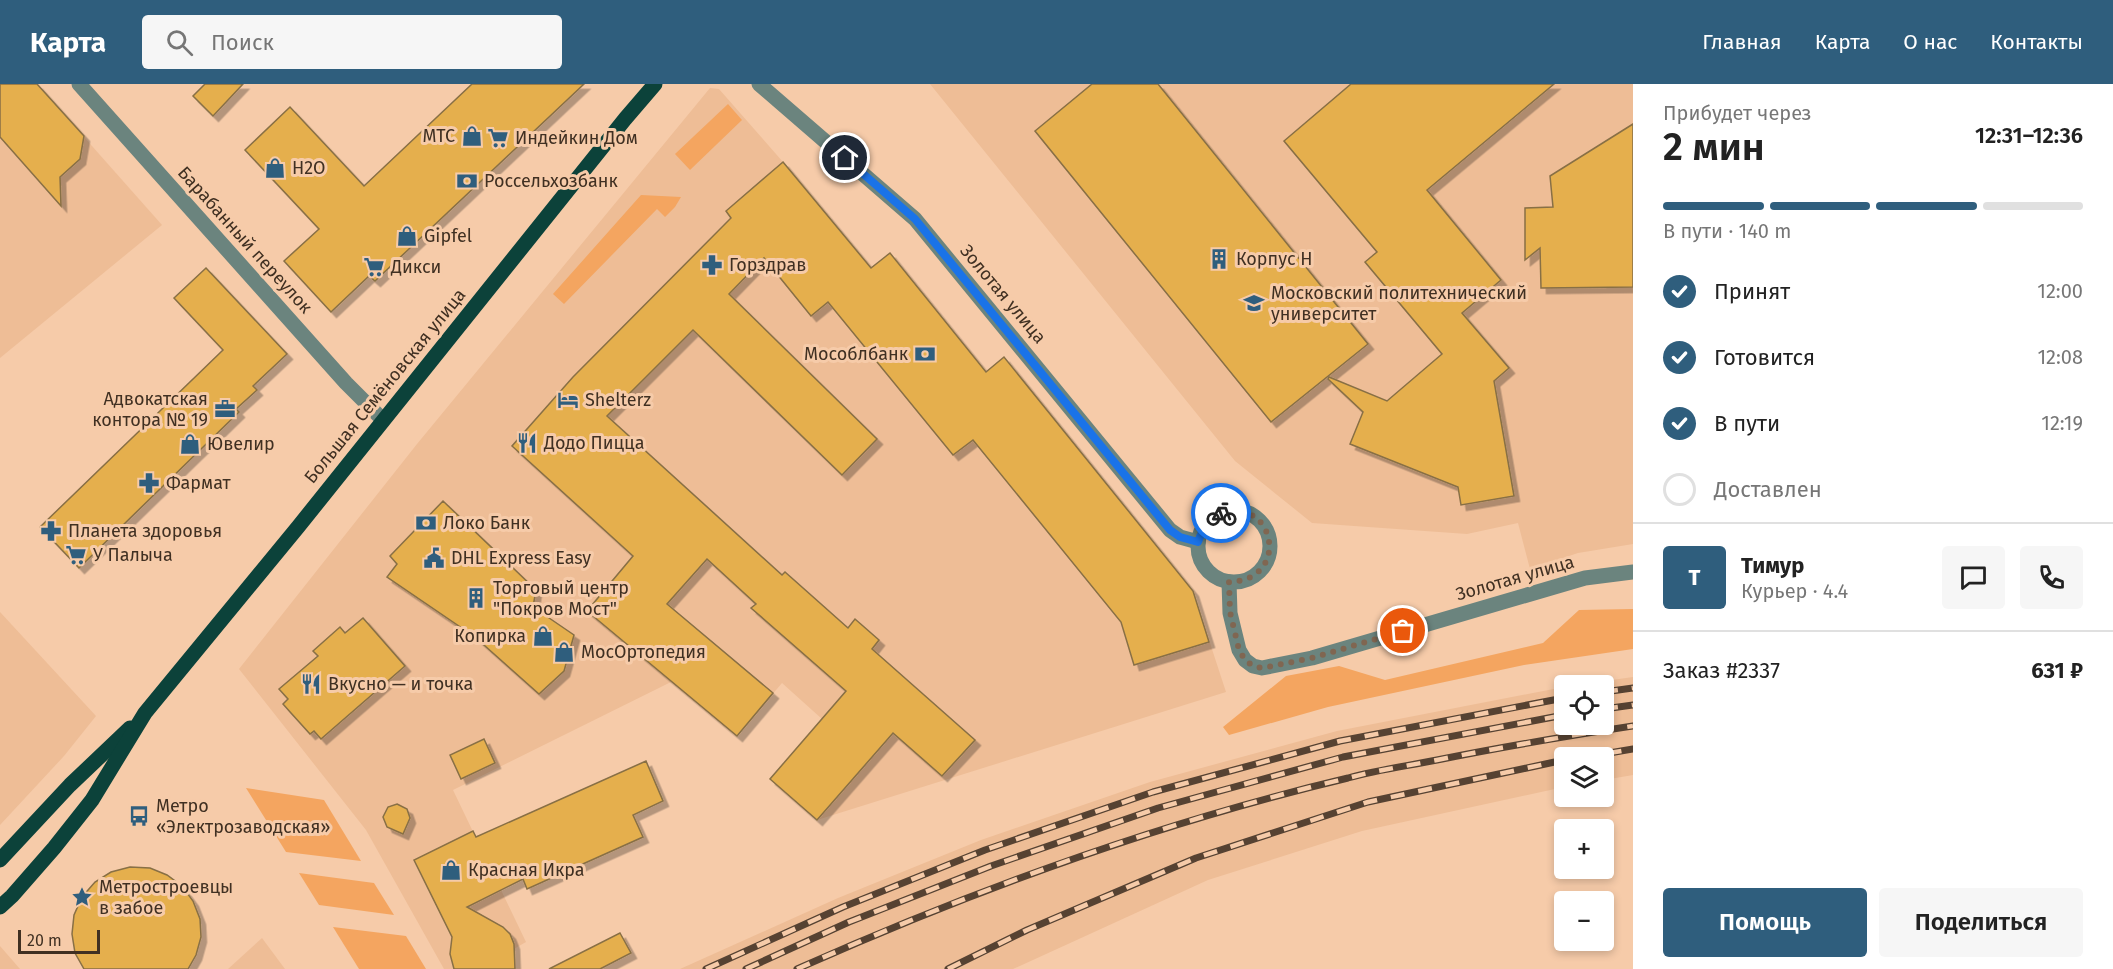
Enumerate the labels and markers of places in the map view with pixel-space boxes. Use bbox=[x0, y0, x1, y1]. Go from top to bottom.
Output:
shop icon: МТС bbox=[460, 124, 484, 148]
place label: МТС bbox=[422, 125, 455, 147]
supermarket icon: Индейкин Дом bbox=[486, 126, 510, 150]
place label: Индейкин Дом bbox=[515, 127, 638, 149]
pin bbox=[819, 132, 870, 183]
shop icon: H2O bbox=[263, 156, 287, 180]
place label: H2O bbox=[292, 157, 325, 179]
bank icon: Россельхозбанк bbox=[455, 169, 479, 193]
place label: Россельхозбанк bbox=[484, 170, 618, 192]
shop icon: Gipfel bbox=[395, 224, 419, 248]
place label: Gipfel bbox=[424, 225, 472, 247]
building icon: Корпус Н bbox=[1207, 247, 1231, 271]
place label: Корпус Н bbox=[1236, 248, 1313, 270]
pharmacy icon: Горздрав bbox=[700, 253, 724, 277]
place label: Горздрав bbox=[729, 254, 806, 276]
supermarket icon: Дикси bbox=[362, 255, 386, 279]
place label: Дикси bbox=[390, 256, 441, 278]
place label: Московский политехнический университет bbox=[1271, 282, 1527, 325]
school or university icon: Московский политехнический университет bbox=[1242, 291, 1266, 315]
bank icon: Мособлбанк bbox=[913, 342, 937, 366]
place label: Мособлбанк bbox=[804, 343, 909, 365]
place label: Адвокатская контора № 19 bbox=[92, 388, 208, 431]
hotel icon: Shelterz bbox=[556, 388, 580, 412]
place label: Shelterz bbox=[585, 389, 651, 411]
office icon: Адвокатская контора № 19 bbox=[213, 397, 237, 421]
restaurant icon: Додо Пицца bbox=[515, 431, 539, 455]
shop icon: Ювелир bbox=[178, 432, 202, 456]
place label: Додо Пицца bbox=[543, 432, 644, 454]
place label: Ювелир bbox=[207, 433, 275, 455]
pharmacy icon: Фармат bbox=[137, 471, 161, 495]
place label: Фармат bbox=[166, 472, 232, 494]
bank icon: Локо Банк bbox=[414, 511, 438, 535]
place label: Локо Банк bbox=[443, 512, 531, 534]
pharmacy icon: Планета здоровья bbox=[39, 519, 63, 543]
place label: Планета здоровья bbox=[68, 520, 222, 542]
supermarket icon: У Палыча bbox=[64, 543, 88, 567]
place label: У Палыча bbox=[93, 544, 173, 566]
public building icon: DHL Express Easy bbox=[422, 546, 446, 570]
place label: DHL Express Easy bbox=[451, 547, 591, 569]
place label: Торговый центр "Покров Мост" bbox=[493, 577, 629, 620]
building icon: Торговый центр "Покров Мост" bbox=[464, 586, 488, 610]
pin bbox=[1377, 605, 1428, 656]
shop icon: Копирка bbox=[531, 624, 555, 648]
place label: Копирка bbox=[454, 625, 526, 647]
shop icon: МосОртопедия bbox=[552, 640, 576, 664]
place label: МосОртопедия bbox=[581, 641, 706, 663]
restaurant icon: Вкусно — и точка bbox=[299, 672, 323, 696]
place label: Вкусно — и точка bbox=[328, 673, 473, 695]
place label: Метро «Электрозаводская» bbox=[156, 795, 331, 838]
bus stop icon: Метро «Электрозаводская» bbox=[127, 804, 151, 828]
shop icon: Красная Икра bbox=[439, 858, 463, 882]
place label: Красная Икра bbox=[468, 859, 585, 881]
place label: Метростроевцы в забое bbox=[99, 876, 233, 919]
place icon: Метростроевцы в забое bbox=[70, 885, 94, 909]

